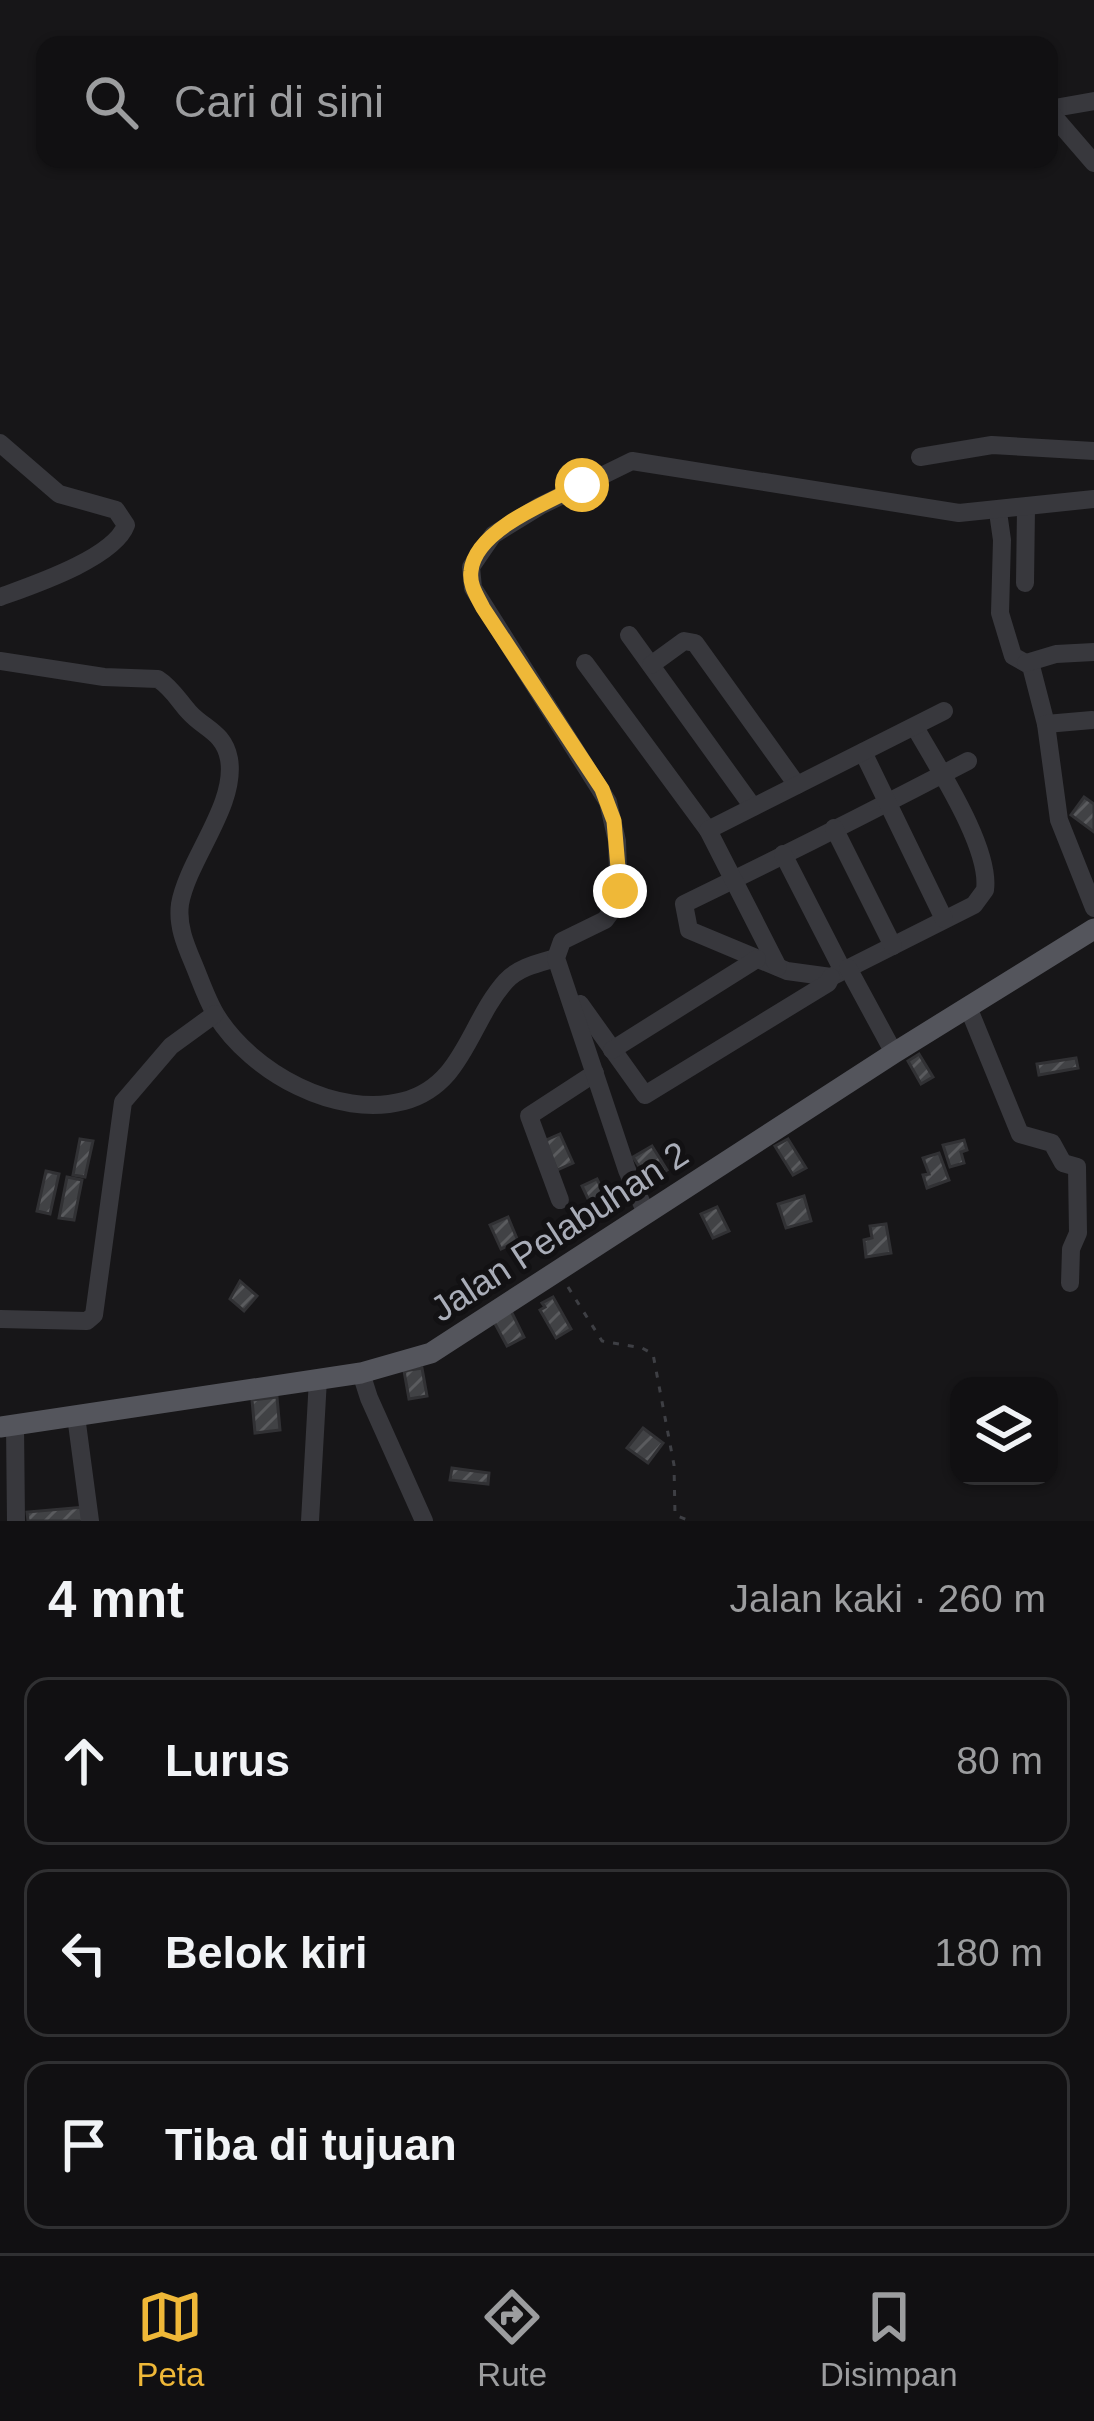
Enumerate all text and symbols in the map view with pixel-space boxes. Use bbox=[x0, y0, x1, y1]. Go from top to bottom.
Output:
search box bbox=[36, 36, 1058, 168]
icon: search bbox=[78, 69, 144, 135]
text: Cari di sini bbox=[174, 76, 384, 127]
route start bbox=[555, 458, 609, 512]
route end bbox=[593, 864, 647, 918]
street label: Jalan Pelabuhan 2 bbox=[423, 1133, 696, 1330]
map controls bbox=[950, 1377, 1058, 1485]
button: layers bbox=[950, 1377, 1058, 1485]
text: 4 mnt bbox=[48, 1571, 184, 1628]
text: Jalan kaki · 260 m bbox=[730, 1577, 1046, 1620]
icon: ahead bbox=[51, 1728, 117, 1794]
text: Lurus bbox=[165, 1735, 290, 1786]
text: 80 m bbox=[956, 1739, 1043, 1782]
icon: left bbox=[51, 1920, 117, 1986]
text: Belok kiri bbox=[165, 1927, 368, 1978]
text: 180 m bbox=[935, 1931, 1043, 1974]
icon: arrive bbox=[51, 2112, 117, 2178]
text: Tiba di tujuan bbox=[165, 2119, 457, 2170]
tab: Peta bbox=[136, 2284, 204, 2394]
tab: Rute bbox=[477, 2284, 547, 2394]
tab: Disimpan bbox=[820, 2284, 958, 2394]

